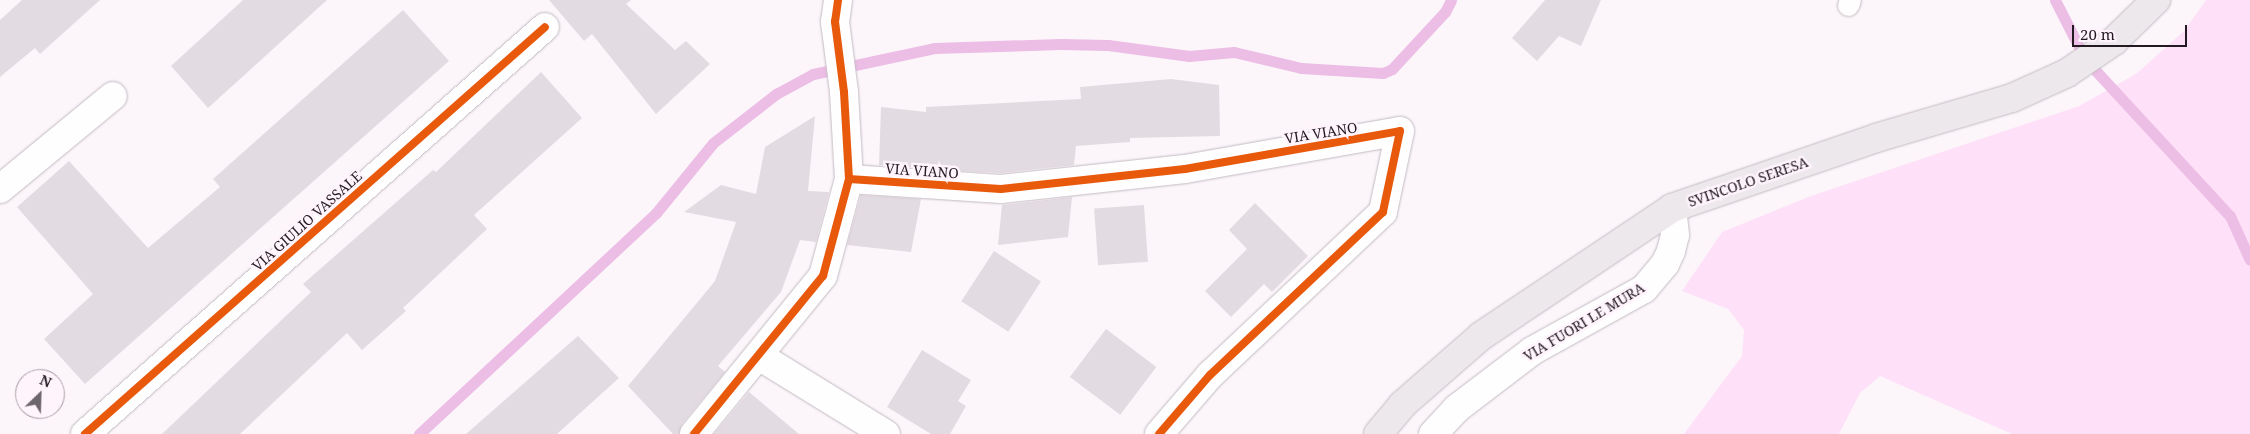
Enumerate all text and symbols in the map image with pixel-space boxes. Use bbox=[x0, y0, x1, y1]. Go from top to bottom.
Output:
scale bar bbox=[2075, 15, 2190, 47]
text: 20 m bbox=[2080, 24, 2115, 44]
street label: VIA VIANO bbox=[1283, 119, 1359, 147]
street label: SVINCOLO SERESA bbox=[1686, 154, 1810, 210]
street label: VIA VIANO bbox=[885, 160, 959, 182]
street label: VIA GIULIO VASSALE bbox=[249, 167, 365, 275]
street label: VIA FUORI LE MURA bbox=[1521, 279, 1647, 365]
north arrow bbox=[15, 369, 65, 419]
text: N bbox=[37, 370, 55, 392]

